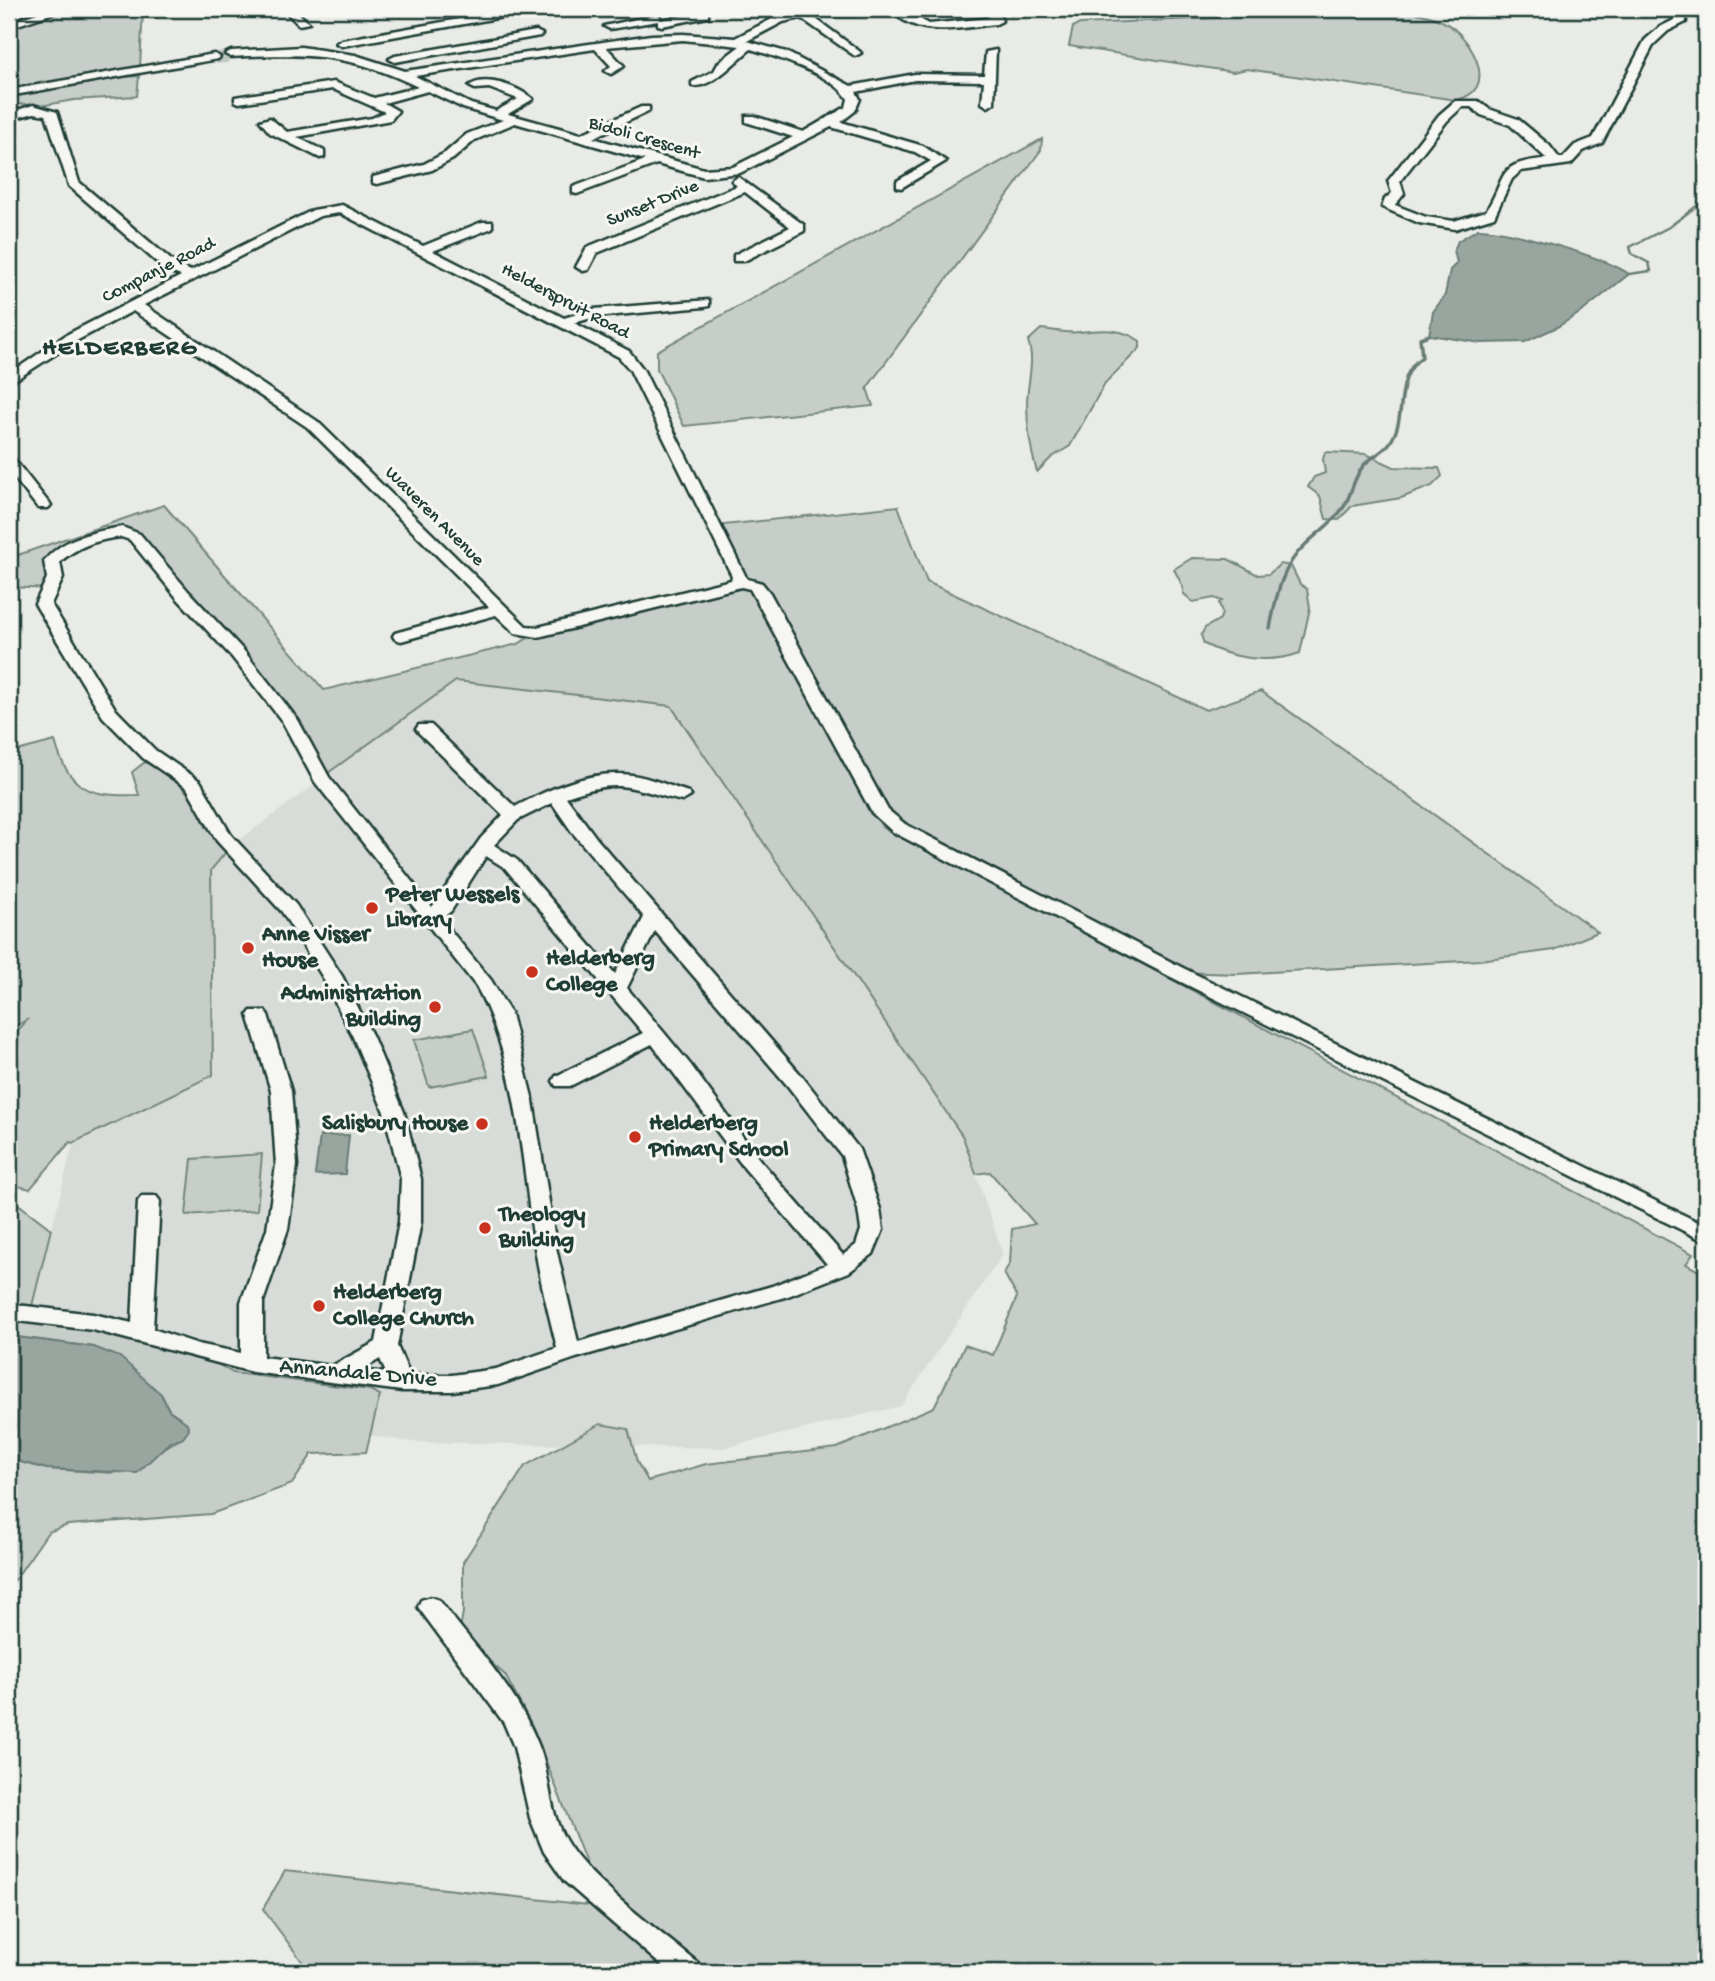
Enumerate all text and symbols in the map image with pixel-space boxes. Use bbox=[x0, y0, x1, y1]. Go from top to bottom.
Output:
street label: Bidoli Crescent bbox=[585, 112, 704, 166]
street label: Sunset Drive bbox=[604, 175, 703, 233]
street label: Companje Road bbox=[99, 232, 221, 309]
street label: Helderspruit Road bbox=[497, 258, 635, 346]
district label: HELDERBERG bbox=[42, 335, 198, 364]
street label: Waveren Avenue bbox=[379, 462, 489, 572]
place label: Peter Wessels Library bbox=[384, 882, 521, 935]
marker: Peter Wessels Library bbox=[364, 900, 380, 916]
place label: Anne Visser House bbox=[261, 922, 372, 975]
marker: Anne Visser House bbox=[240, 940, 256, 956]
place label: Helderberg College bbox=[546, 946, 655, 999]
marker: Helderberg College bbox=[524, 964, 540, 980]
place label: Administration Building bbox=[280, 981, 422, 1034]
marker: Administration Building bbox=[427, 999, 443, 1015]
place label: Salisbury House bbox=[322, 1111, 469, 1138]
place label: Helderberg Primary School bbox=[647, 1111, 789, 1164]
marker: Salisbury House bbox=[474, 1116, 490, 1132]
marker: Helderberg Primary School bbox=[627, 1129, 643, 1145]
place label: Theology Building bbox=[497, 1202, 586, 1255]
marker: Theology Building bbox=[477, 1220, 493, 1236]
place label: Helderberg College Church bbox=[333, 1280, 474, 1333]
marker: Helderberg College Church bbox=[311, 1298, 327, 1314]
street label: Annandale Drive bbox=[278, 1354, 439, 1394]

